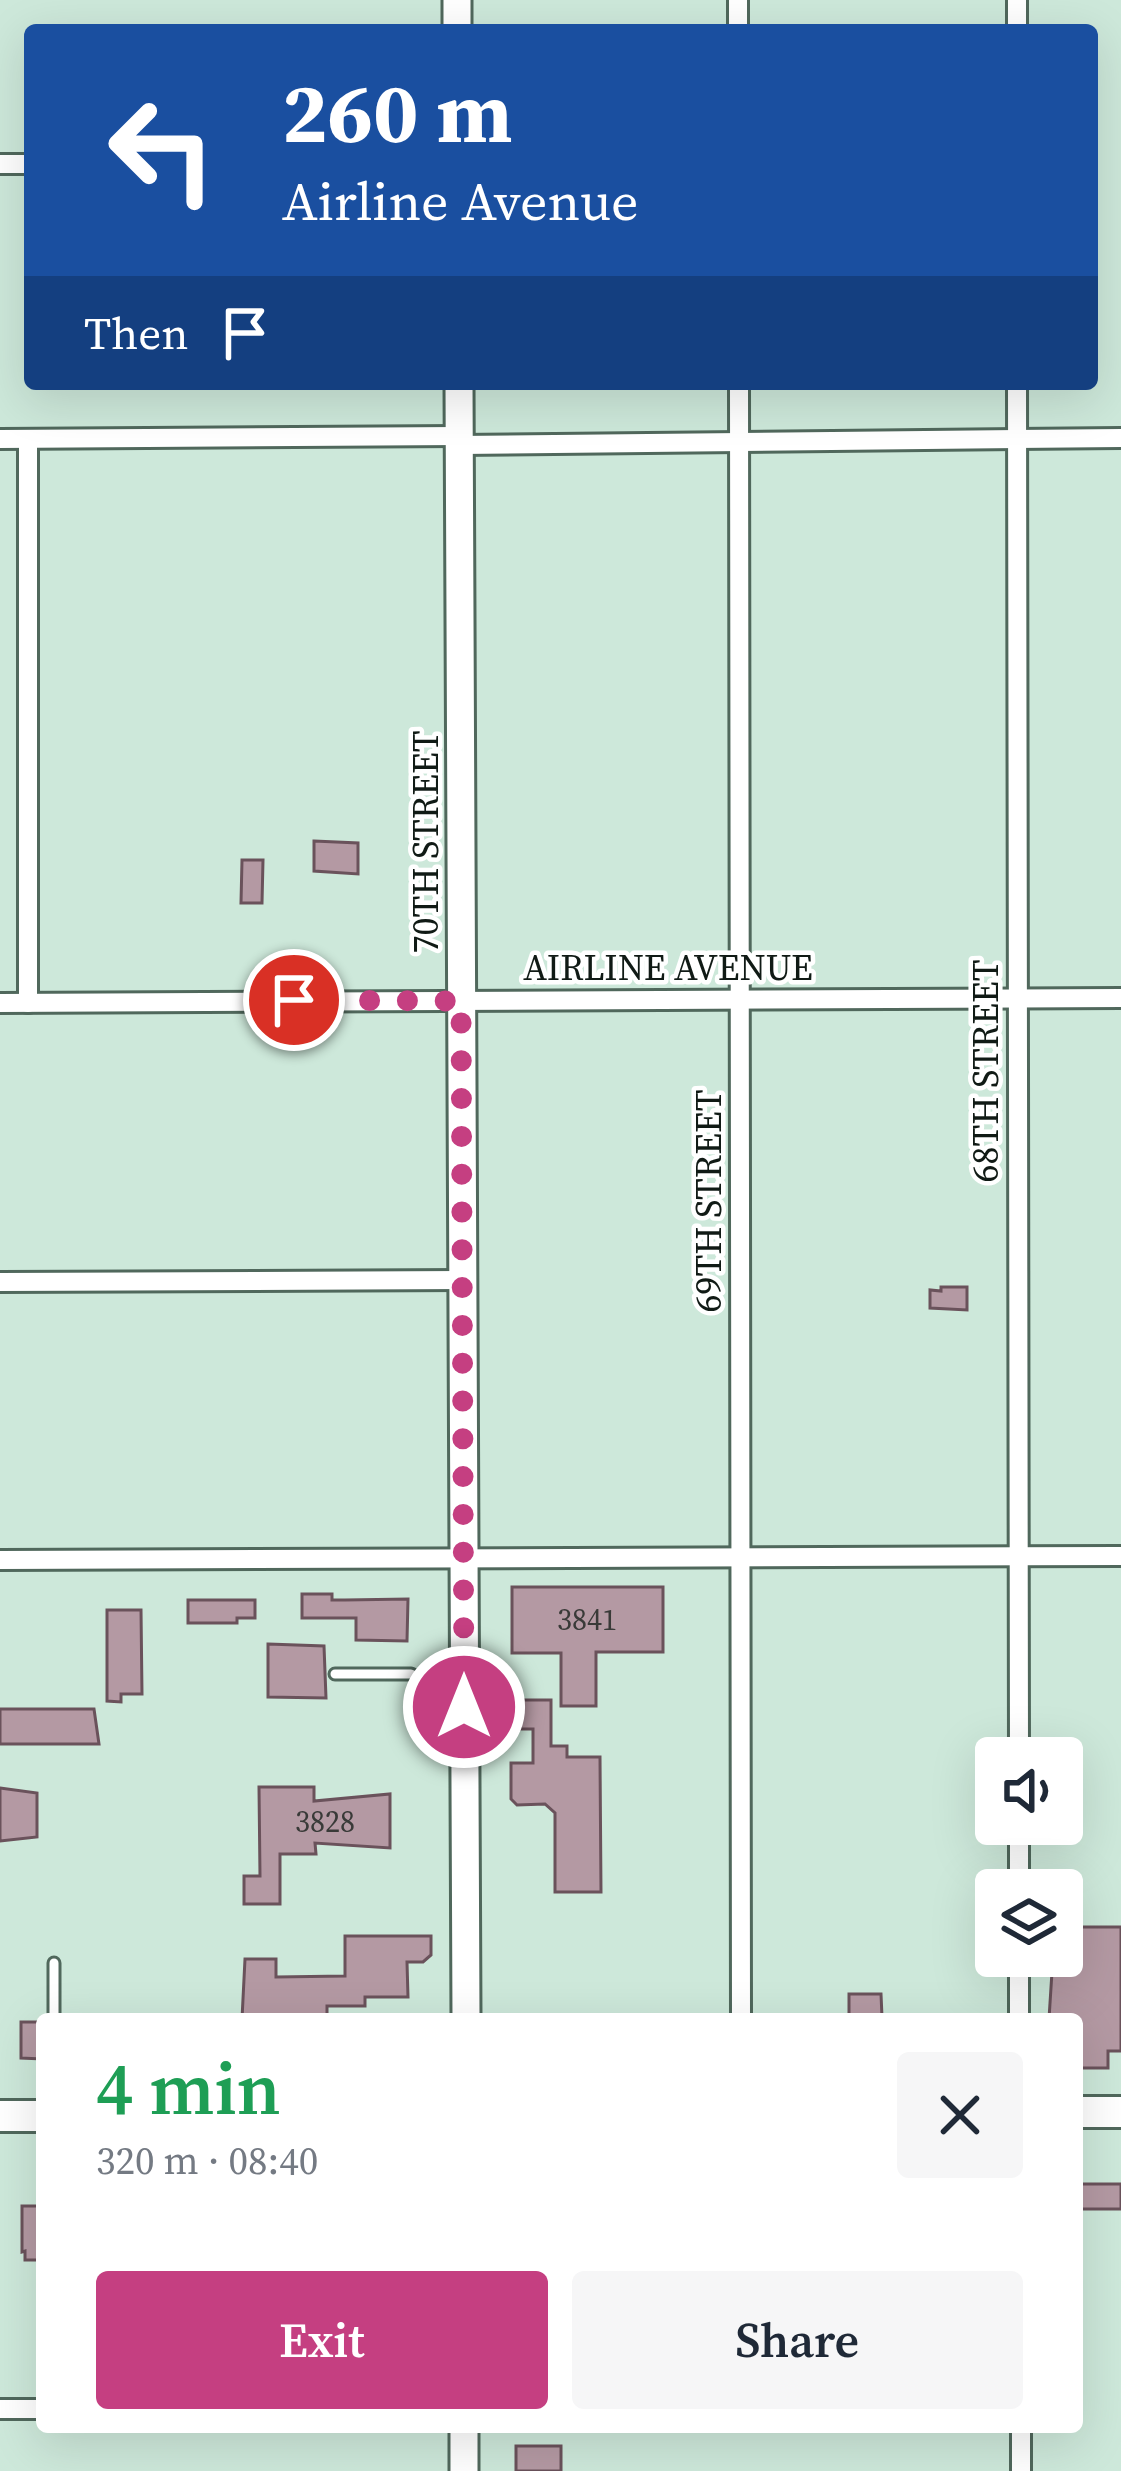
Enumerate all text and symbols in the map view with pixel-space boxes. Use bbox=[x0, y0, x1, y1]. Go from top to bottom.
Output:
text: 260 m bbox=[282, 55, 513, 170]
icon: left bbox=[84, 72, 240, 228]
text: Airline Avenue bbox=[282, 164, 639, 238]
icon: arrive bbox=[212, 300, 278, 366]
text: Then bbox=[84, 302, 188, 364]
street label: 70TH STREET bbox=[401, 730, 450, 953]
street label: AIRLINE AVENUE bbox=[523, 943, 813, 992]
pin bbox=[243, 949, 345, 1051]
street label: 68TH STREET bbox=[961, 959, 1010, 1182]
icon: arrive bbox=[261, 967, 327, 1033]
street label: 69TH STREET bbox=[684, 1089, 733, 1312]
house number: 3841 bbox=[557, 1599, 617, 1640]
position arrow bbox=[401, 1644, 527, 1770]
map controls bbox=[975, 1737, 1083, 1977]
button: sound bbox=[975, 1737, 1083, 1845]
house number: 3828 bbox=[295, 1801, 355, 1842]
button: layers bbox=[975, 1869, 1083, 1977]
text: 4 min bbox=[96, 2039, 281, 2138]
button: close bbox=[897, 2052, 1023, 2178]
text: 320 m · 08:40 bbox=[96, 2134, 318, 2187]
button: Exit bbox=[96, 2271, 548, 2409]
button: Share bbox=[572, 2271, 1023, 2409]

